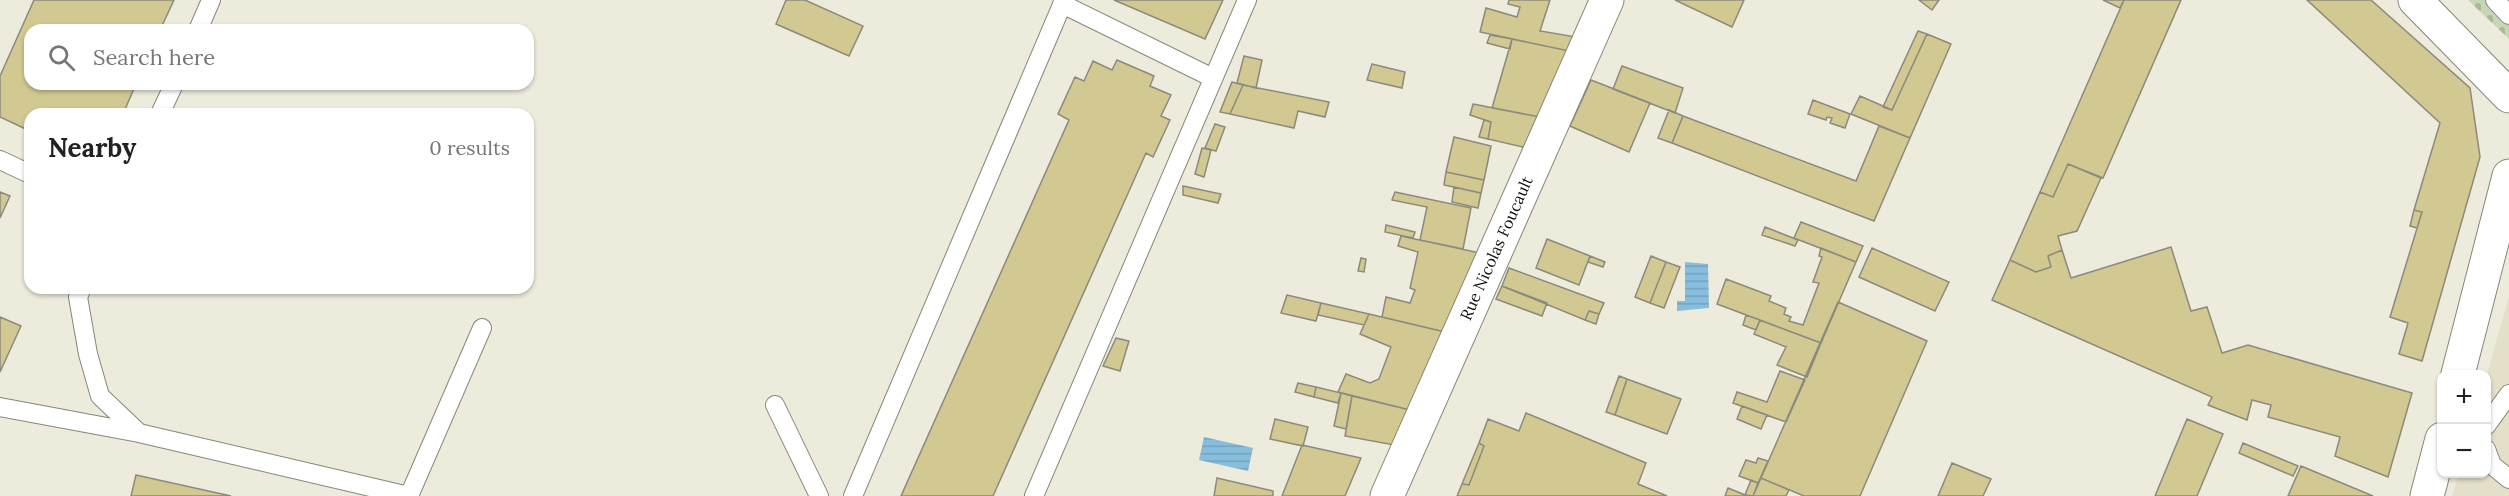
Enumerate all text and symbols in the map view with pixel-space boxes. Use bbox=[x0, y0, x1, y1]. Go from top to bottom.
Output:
search box bbox=[24, 24, 534, 90]
icon: search bbox=[45, 41, 78, 74]
text: Search here bbox=[93, 43, 215, 71]
text: Nearby bbox=[48, 131, 136, 164]
text: 0 results bbox=[429, 135, 510, 160]
street label: Rue Nicolas Foucault bbox=[1455, 172, 1537, 323]
map controls bbox=[2437, 370, 2491, 478]
button: + bbox=[2437, 370, 2491, 424]
button: − bbox=[2437, 424, 2491, 478]

